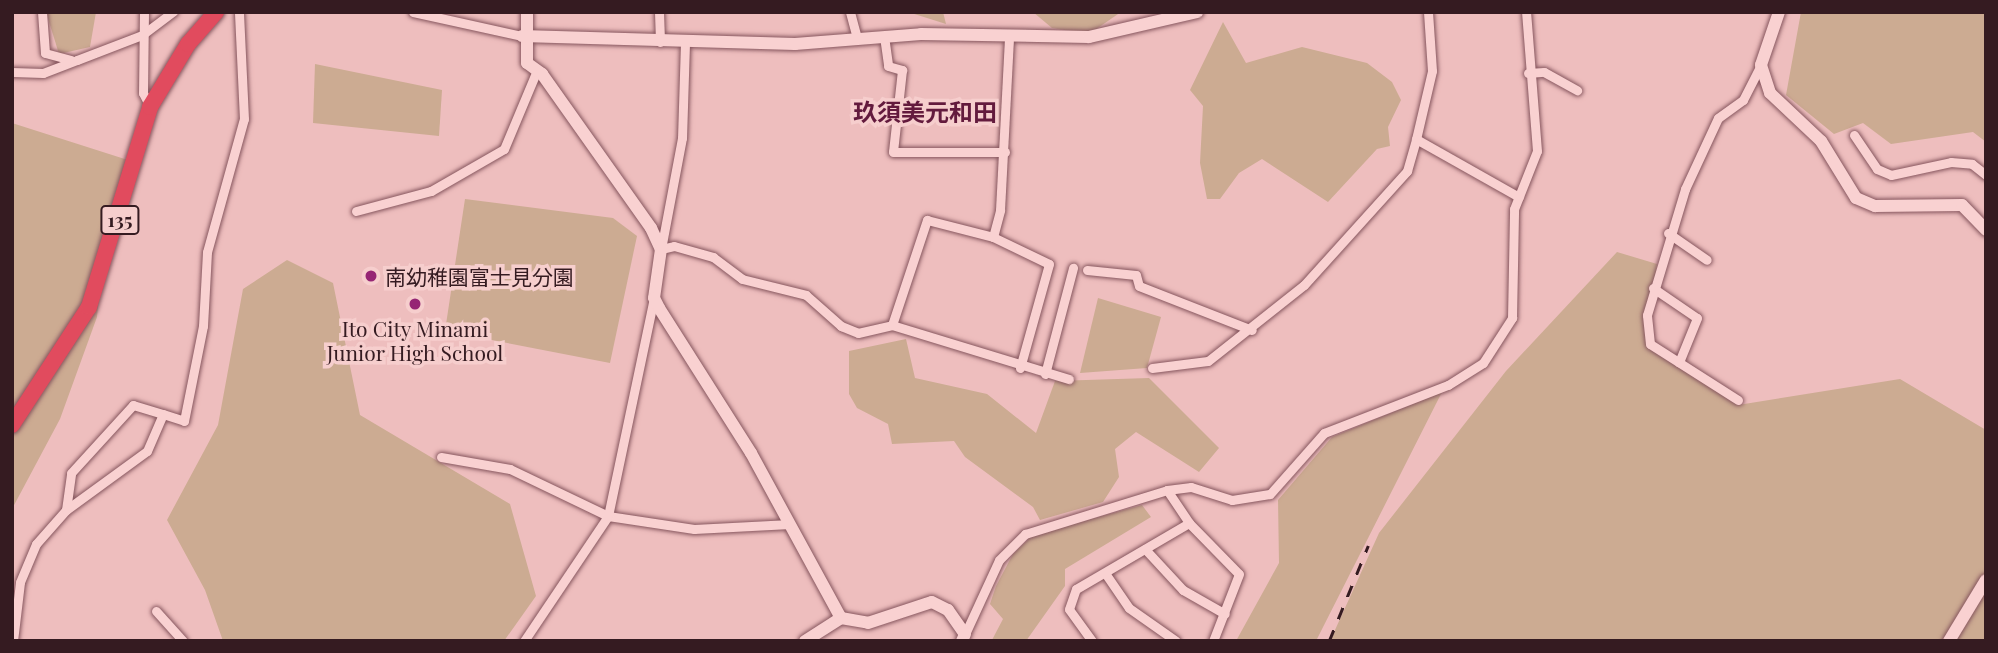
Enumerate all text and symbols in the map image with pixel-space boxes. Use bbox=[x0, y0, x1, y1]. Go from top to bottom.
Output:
district label: 玖須美元和田 bbox=[853, 98, 997, 126]
road number: 135 bbox=[99, 204, 141, 235]
place label: 南幼稚園富士見分園 bbox=[385, 263, 574, 289]
marker: 南幼稚園富士見分園 bbox=[363, 268, 379, 284]
marker: Ito City Minami Junior High School bbox=[407, 296, 423, 312]
place label: Ito City Minami Junior High School bbox=[327, 315, 503, 365]

